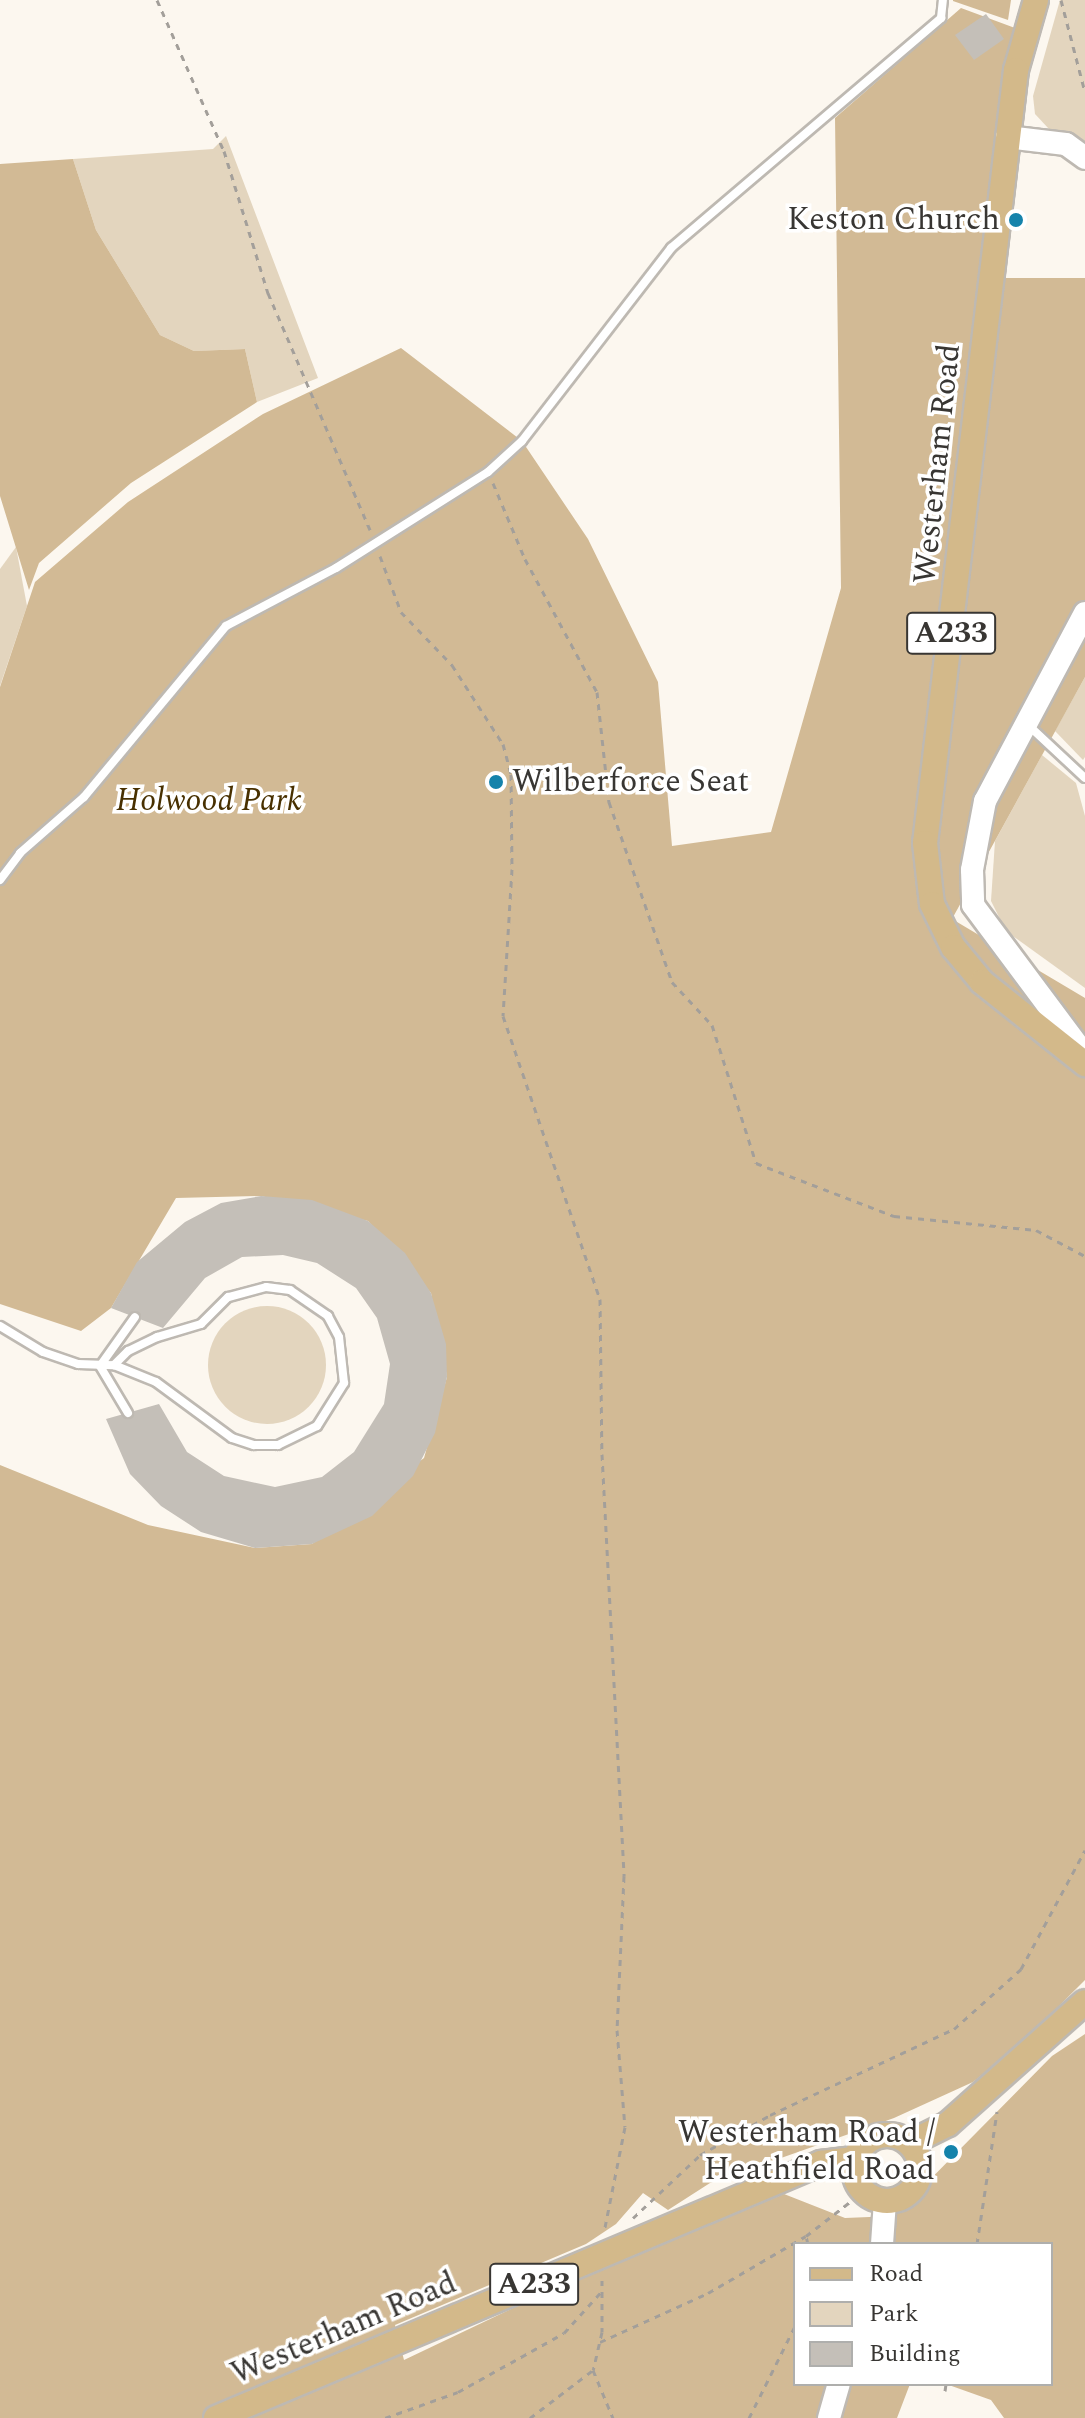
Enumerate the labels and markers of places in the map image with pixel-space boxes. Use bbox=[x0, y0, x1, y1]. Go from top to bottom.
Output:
place label: Keston Church bbox=[787, 201, 1000, 239]
marker: Keston Church bbox=[1007, 211, 1025, 229]
place label: Wilberforce Seat bbox=[512, 763, 749, 801]
marker: Wilberforce Seat bbox=[487, 773, 505, 791]
place label: Westerham Road / Heathfield Road bbox=[678, 2115, 935, 2190]
marker: Westerham Road / Heathfield Road bbox=[942, 2143, 960, 2161]

